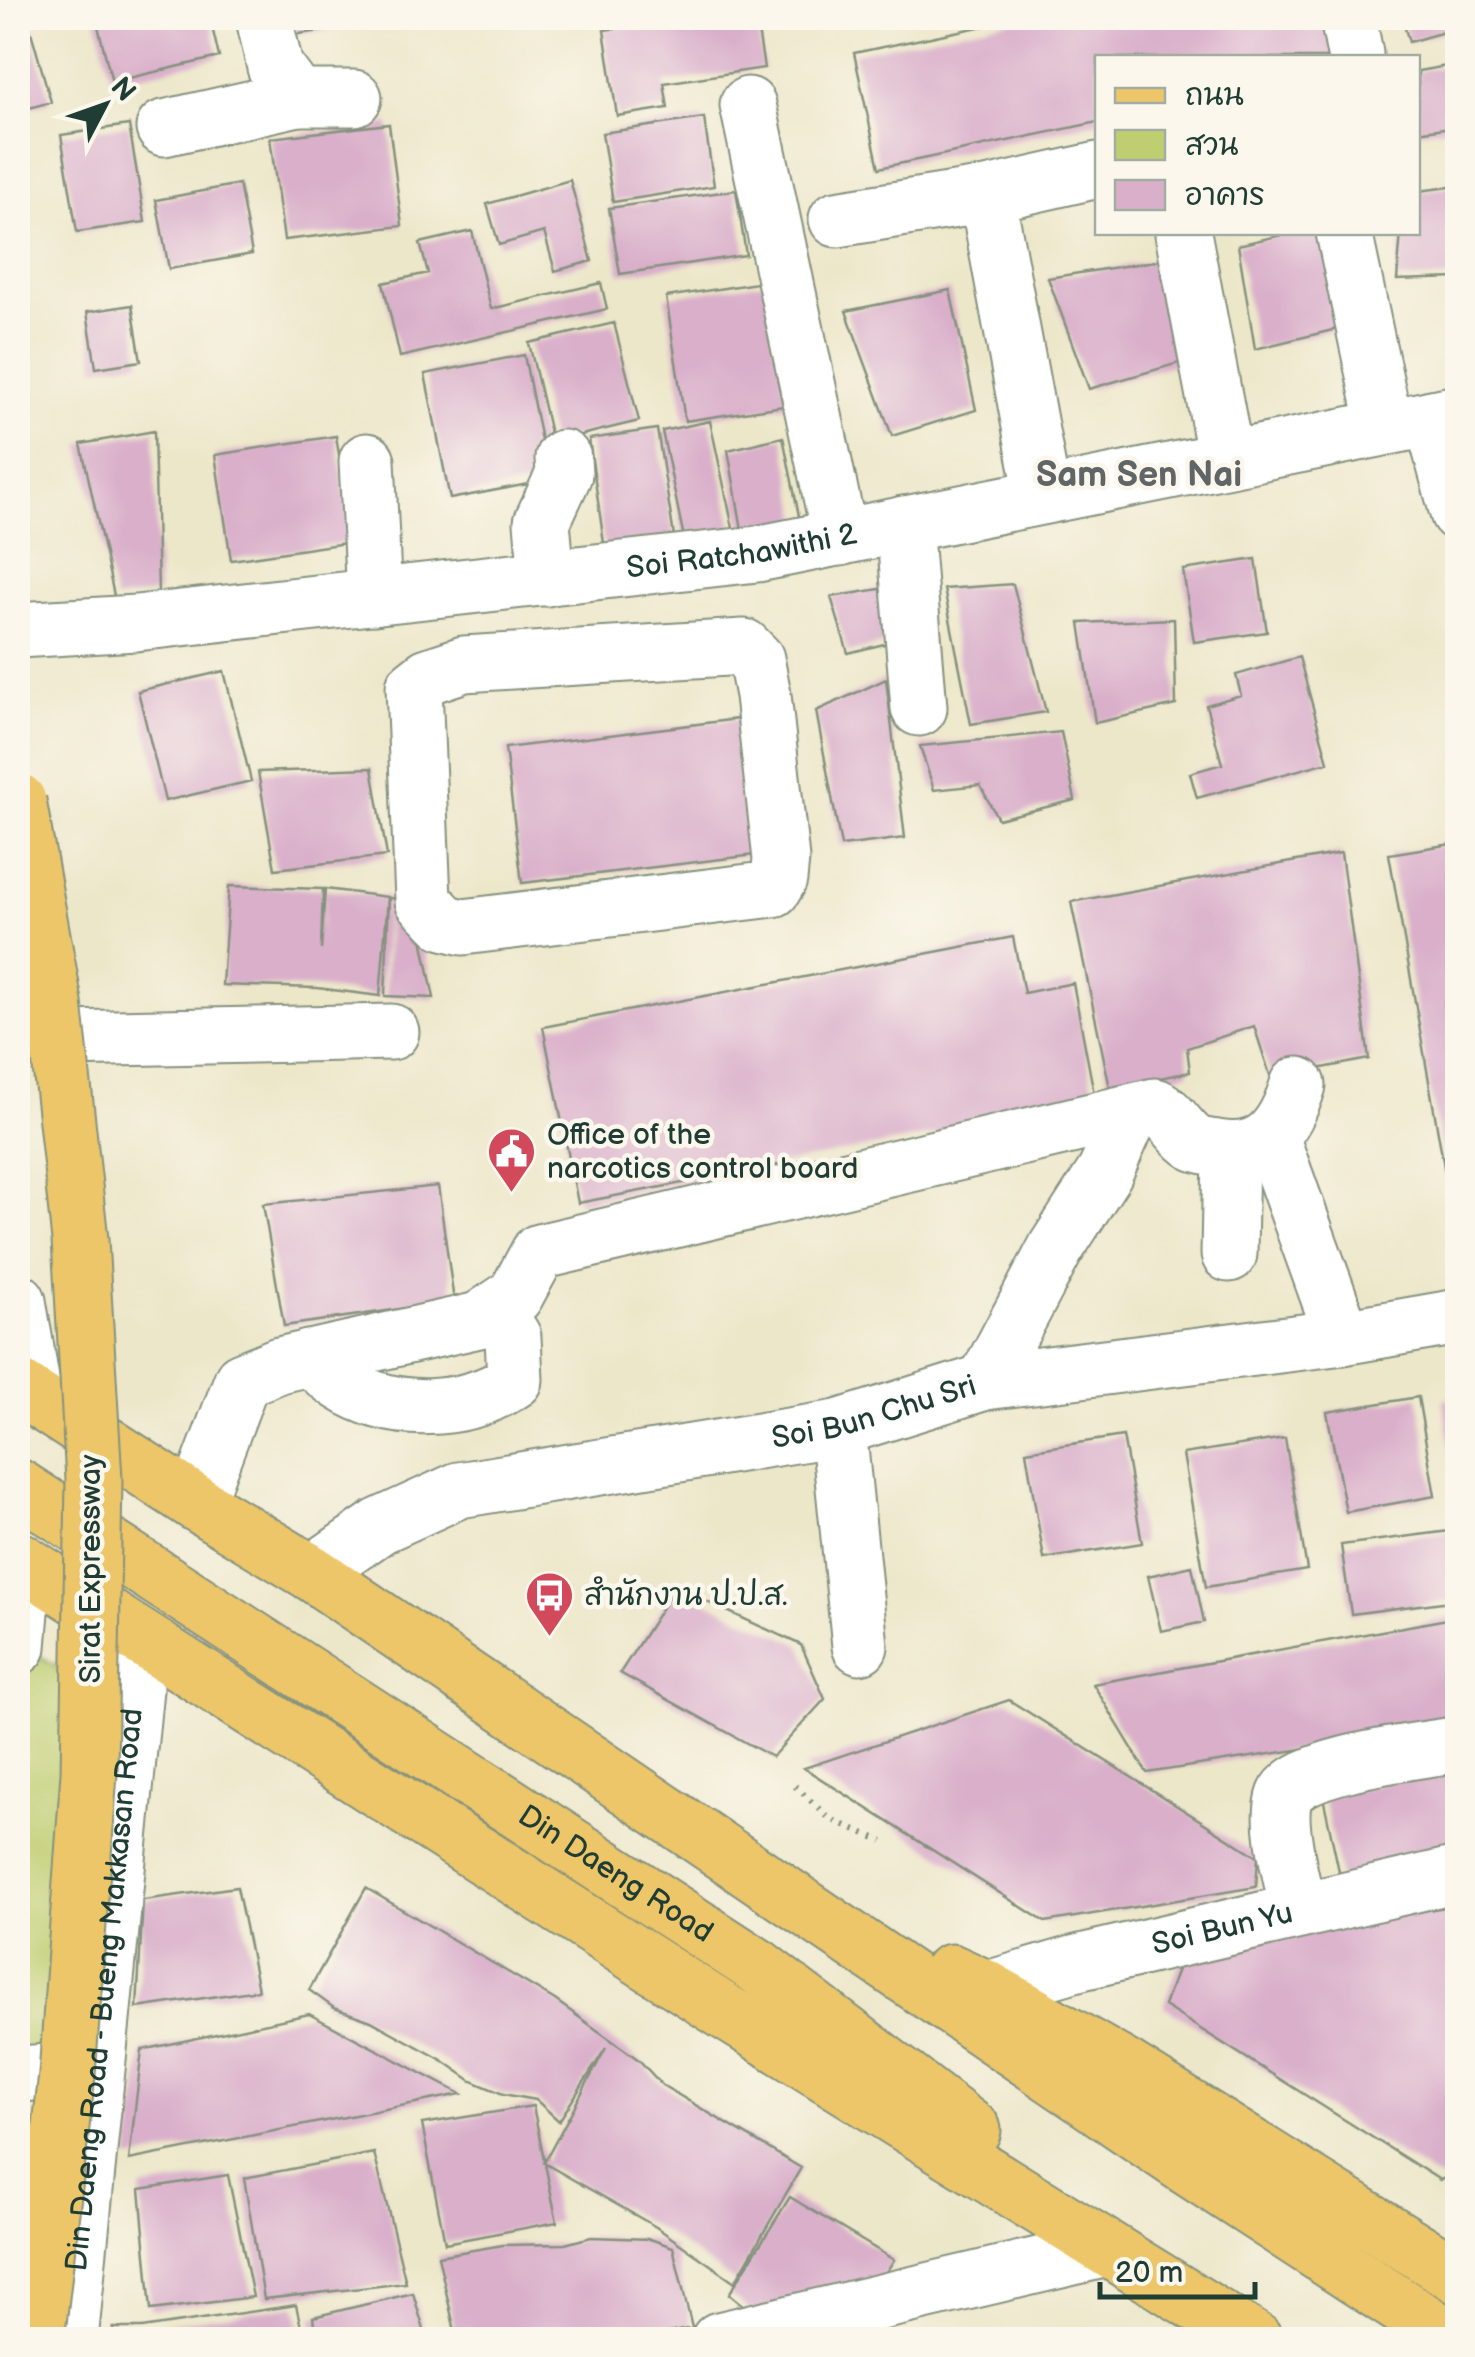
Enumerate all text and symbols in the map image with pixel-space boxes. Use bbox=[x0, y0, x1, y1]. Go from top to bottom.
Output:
north arrow bbox=[55, 55, 155, 155]
legend bbox=[1095, 55, 1420, 235]
text: N bbox=[103, 71, 142, 108]
text: ถนน bbox=[1185, 78, 1244, 114]
text: สวน bbox=[1185, 128, 1239, 164]
text: อาคาร bbox=[1185, 178, 1265, 214]
district label: Sam Sen Nai bbox=[1036, 454, 1242, 497]
street label: Soi Ratchawithi 2 bbox=[625, 516, 860, 586]
place label: Office of the narcotics control board bbox=[547, 1117, 858, 1187]
public building icon: Office of the narcotics control board bbox=[486, 1126, 538, 1194]
street label: Soi Bun Chu Sri bbox=[769, 1368, 981, 1457]
street label: Sirat Expressway bbox=[73, 1454, 109, 1683]
bus stop icon: สำนักงาน ป.ป.ส. bbox=[523, 1570, 575, 1638]
place label: สำนักงาน ป.ป.ส. bbox=[584, 1576, 788, 1614]
street label: Din Daeng Road - Bueng Makkasan Road bbox=[59, 1707, 151, 2273]
street label: Din Daeng Road bbox=[511, 1798, 720, 1951]
street label: Soi Bun Yu bbox=[1148, 1895, 1296, 1963]
scale bar bbox=[1100, 2237, 1255, 2299]
text: 20 m bbox=[1115, 2255, 1183, 2291]

